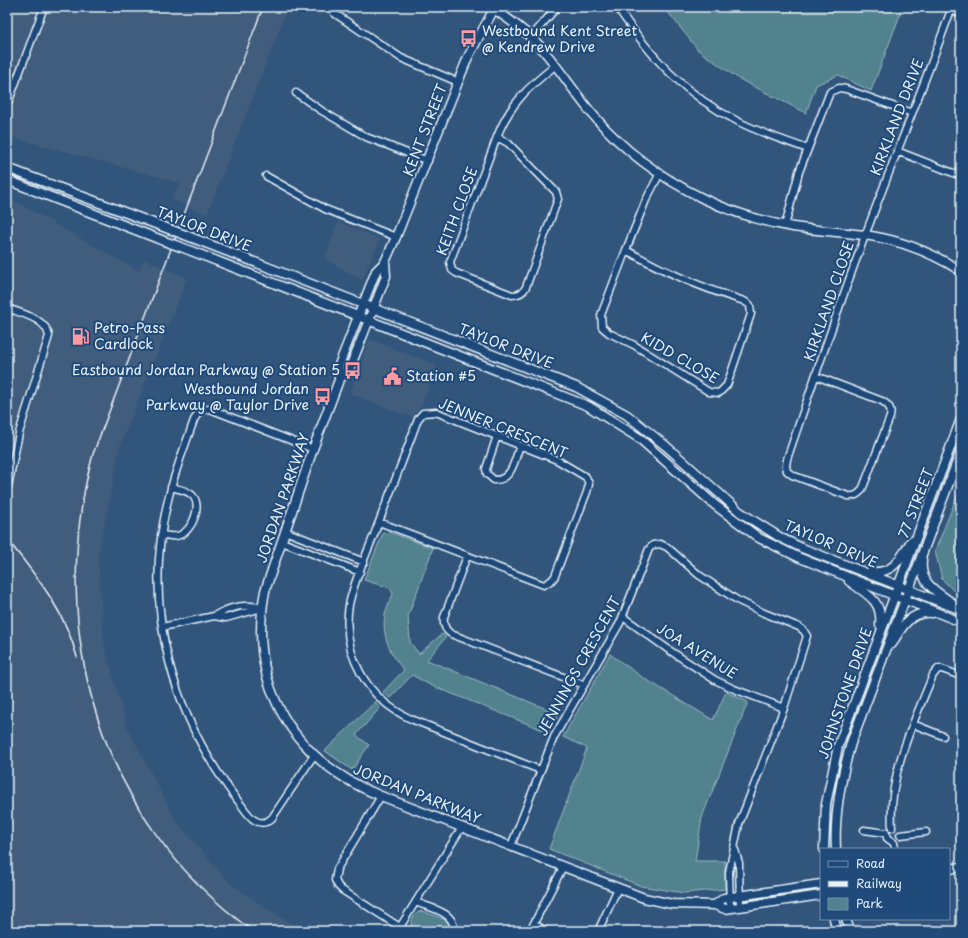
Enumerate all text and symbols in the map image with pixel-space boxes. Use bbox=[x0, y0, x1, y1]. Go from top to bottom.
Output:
place label: Westbound Kent Street @ Kendrew Drive bbox=[482, 20, 638, 57]
bus stop icon: Westbound Kent Street @ Kendrew Drive bbox=[459, 29, 479, 49]
street label: KIRKLAND DRIVE bbox=[865, 55, 929, 178]
street label: KENT STREET bbox=[397, 80, 452, 179]
street label: KEITH CLOSE bbox=[431, 164, 482, 258]
street label: TAYLOR DRIVE bbox=[154, 201, 255, 256]
street label: KIRKLAND CLOSE bbox=[798, 238, 859, 364]
place label: Petro-Pass Cardlock bbox=[94, 317, 166, 354]
street label: TAYLOR DRIVE bbox=[456, 318, 557, 373]
fuel station icon: Petro-Pass Cardlock bbox=[71, 326, 91, 346]
street label: KIDD CLOSE bbox=[637, 327, 723, 388]
place label: Eastbound Jordan Parkway @ Station 5 bbox=[72, 359, 340, 380]
bus stop icon: Eastbound Jordan Parkway @ Station 5 bbox=[343, 360, 363, 380]
place label: Station #5 bbox=[406, 365, 476, 386]
public building icon: Station #5 bbox=[383, 366, 403, 386]
place label: Westbound Jordan Parkway @ Taylor Drive bbox=[146, 378, 309, 415]
bus stop icon: Westbound Jordan Parkway @ Taylor Drive bbox=[312, 387, 332, 407]
street label: JENNER CRESCENT bbox=[436, 392, 571, 463]
street label: JORDAN PARKWAY bbox=[250, 430, 315, 566]
street label: 77 STREET bbox=[893, 464, 939, 541]
street label: TAYLOR DRIVE bbox=[781, 514, 882, 573]
street label: JENNINGS CRESCENT bbox=[532, 592, 626, 739]
street label: JOA AVENUE bbox=[653, 617, 742, 684]
street label: JOHNSTONE DRIVE bbox=[812, 624, 877, 761]
street label: JORDAN PARKWAY bbox=[350, 758, 484, 829]
legend bbox=[820, 848, 950, 920]
text: Road bbox=[856, 854, 885, 872]
text: Railway bbox=[856, 874, 902, 892]
text: Park bbox=[856, 894, 883, 912]

